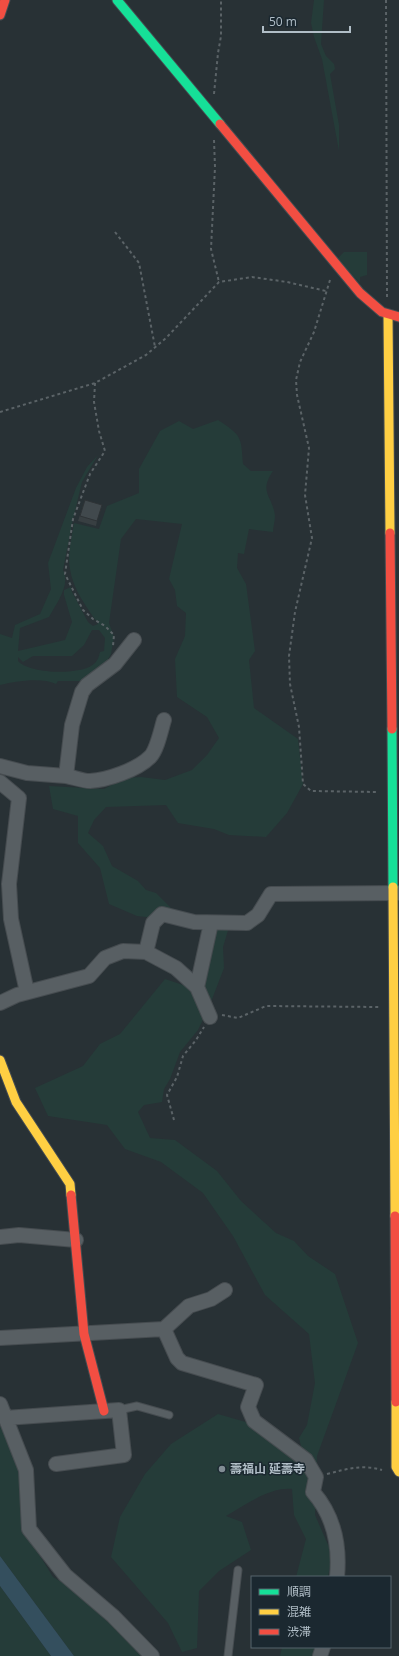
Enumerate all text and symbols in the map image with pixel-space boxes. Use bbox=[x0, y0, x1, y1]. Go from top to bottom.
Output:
scale bar bbox=[263, 8, 350, 34]
text: 50 m bbox=[269, 13, 297, 30]
place label: 壽福山 延壽寺 bbox=[230, 1460, 305, 1477]
marker: 壽福山 延壽寺 bbox=[217, 1464, 227, 1474]
legend bbox=[251, 1576, 391, 1648]
text: 順調 bbox=[287, 1583, 311, 1600]
text: 混雑 bbox=[287, 1603, 311, 1620]
text: 渋滞 bbox=[287, 1623, 311, 1640]

